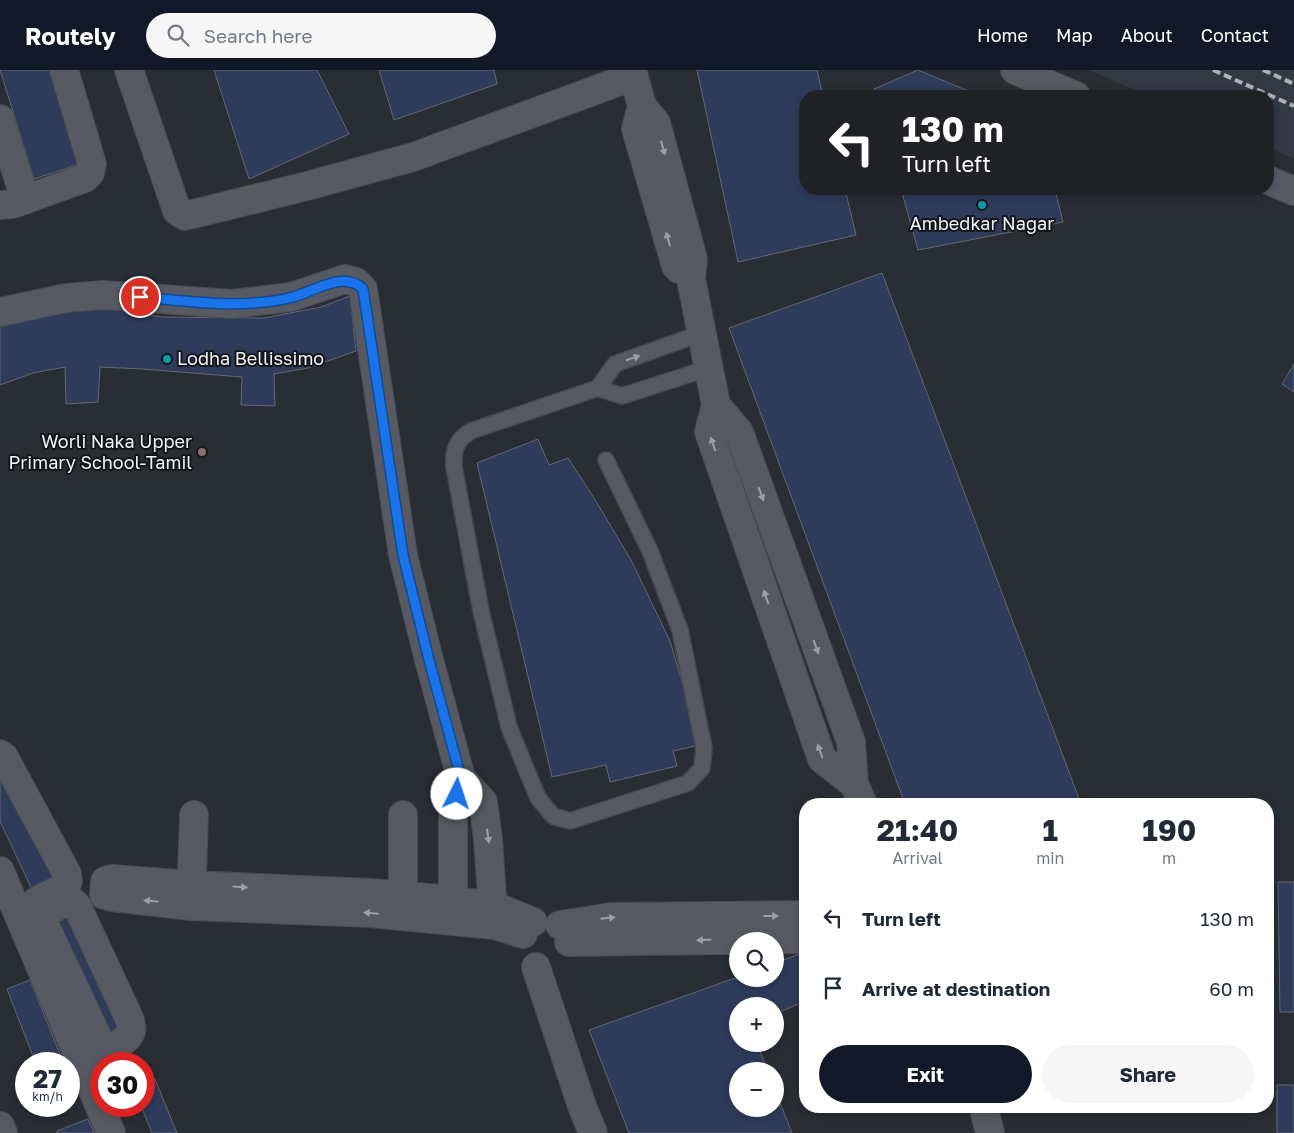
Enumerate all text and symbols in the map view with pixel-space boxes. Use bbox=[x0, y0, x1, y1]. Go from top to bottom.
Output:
search box bbox=[146, 13, 496, 58]
text: Routely bbox=[25, 21, 116, 50]
icon: search bbox=[164, 21, 192, 49]
text: Search here bbox=[204, 24, 313, 47]
text: Home bbox=[977, 24, 1028, 46]
text: Map bbox=[1056, 24, 1093, 46]
text: About bbox=[1121, 24, 1173, 46]
text: Contact bbox=[1201, 24, 1269, 46]
text: 130 m bbox=[902, 108, 1004, 150]
icon: left bbox=[819, 110, 884, 175]
one-way arrow bbox=[659, 141, 667, 156]
text: Turn left bbox=[902, 150, 991, 177]
marker: Ambedkar Nagar bbox=[976, 199, 988, 211]
place label: Ambedkar Nagar bbox=[910, 212, 1054, 234]
one-way arrow bbox=[663, 231, 671, 246]
pin bbox=[119, 276, 161, 318]
icon: arrive bbox=[126, 283, 154, 311]
place label: Lodha Bellissimo bbox=[177, 347, 324, 369]
marker: Lodha Bellissimo bbox=[161, 353, 173, 365]
one-way arrow bbox=[626, 354, 641, 361]
place label: Worli Naka Upper Primary School-Tamil bbox=[9, 430, 192, 473]
one-way arrow bbox=[709, 436, 717, 451]
marker: Worli Naka Upper Primary School-Tamil bbox=[196, 446, 208, 458]
one-way arrow bbox=[758, 486, 765, 501]
one-way arrow bbox=[762, 590, 770, 605]
one-way arrow bbox=[813, 639, 820, 654]
one-way arrow bbox=[816, 743, 824, 758]
position arrow bbox=[430, 767, 482, 819]
text: 21:40 bbox=[877, 812, 958, 848]
text: 1 bbox=[1043, 812, 1058, 848]
text: 190 bbox=[1142, 812, 1196, 848]
one-way arrow bbox=[484, 828, 492, 844]
text: Arrival bbox=[893, 848, 943, 868]
text: min bbox=[1036, 848, 1064, 868]
text: m bbox=[1162, 848, 1176, 868]
one-way arrow bbox=[232, 883, 248, 891]
one-way arrow bbox=[142, 897, 158, 905]
icon: left bbox=[819, 904, 847, 932]
text: Turn left bbox=[862, 907, 941, 930]
text: 130 m bbox=[1200, 907, 1254, 930]
one-way arrow bbox=[363, 909, 379, 917]
one-way arrow bbox=[763, 912, 779, 920]
one-way arrow bbox=[601, 914, 617, 922]
map controls bbox=[729, 932, 784, 1117]
button: search bbox=[729, 932, 784, 987]
one-way arrow bbox=[696, 936, 712, 944]
icon: arrive bbox=[819, 974, 847, 1002]
text: Arrive at destination bbox=[862, 977, 1050, 1000]
text: 60 m bbox=[1209, 977, 1254, 1000]
button: + bbox=[729, 997, 784, 1052]
button: Exit bbox=[819, 1045, 1032, 1103]
button: Share bbox=[1042, 1045, 1254, 1103]
speed limit sign: 30 bbox=[90, 1052, 155, 1117]
button: − bbox=[729, 1062, 784, 1117]
text: 27 bbox=[33, 1063, 62, 1094]
text: km/h bbox=[32, 1089, 63, 1104]

